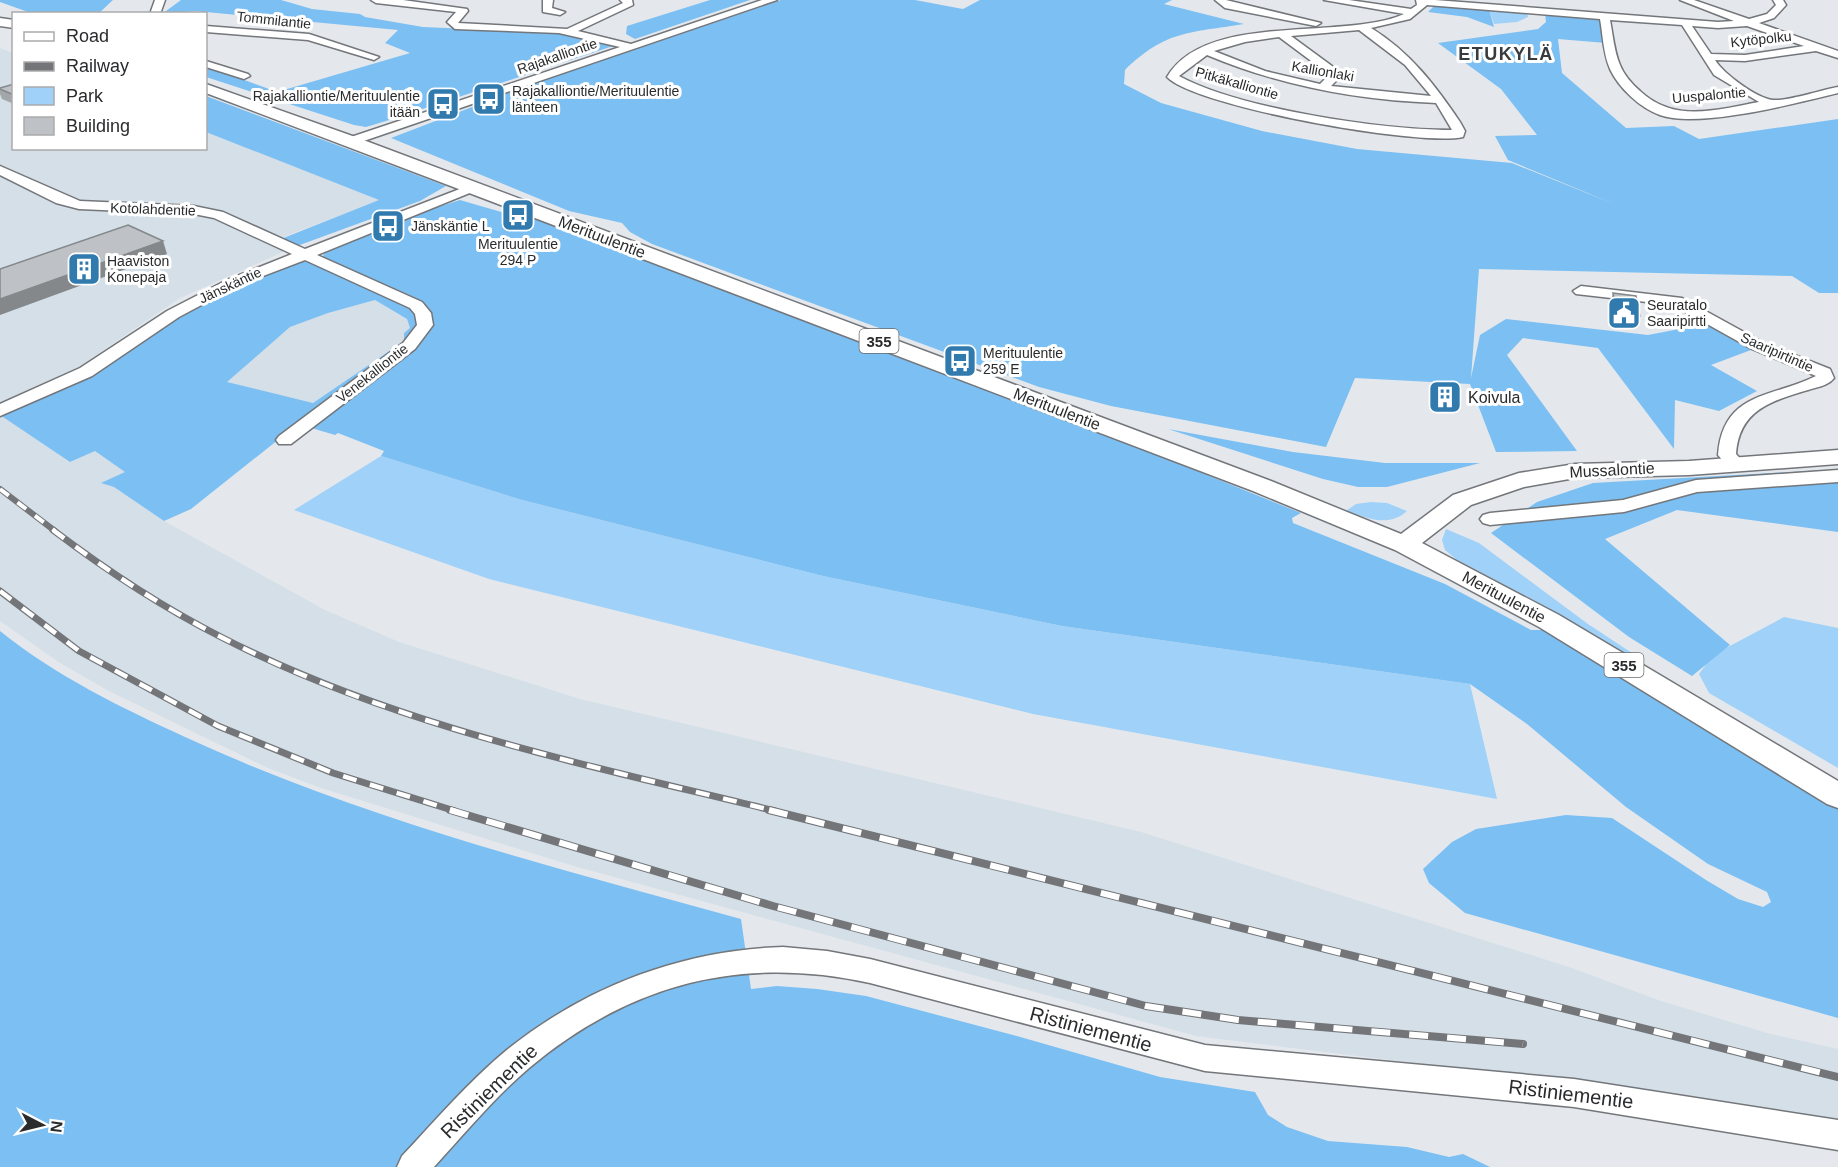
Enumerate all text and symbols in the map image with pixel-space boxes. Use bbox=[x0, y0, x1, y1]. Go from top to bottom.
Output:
street label: Tommilantie bbox=[236, 8, 312, 32]
legend bbox=[12, 12, 207, 150]
text: Road bbox=[66, 26, 109, 46]
street label: Kytöpolku bbox=[1730, 28, 1792, 50]
street label: Rajakalliontie bbox=[515, 35, 599, 77]
district label: ETUKYLÄ bbox=[1458, 44, 1554, 64]
text: Railway bbox=[66, 56, 129, 76]
street label: Kallionlaki bbox=[1291, 58, 1355, 84]
street label: Pitkäkalliontie bbox=[1194, 64, 1281, 103]
bus stop icon: Rajakalliontie/Merituulentie länteen bbox=[471, 81, 507, 117]
place label: Rajakalliontie/Merituulentie länteen bbox=[512, 83, 680, 115]
street label: Uuspalontie bbox=[1671, 84, 1747, 106]
text: Park bbox=[66, 86, 104, 106]
bus stop icon: Rajakalliontie/Merituulentie itään bbox=[425, 86, 461, 122]
place label: Rajakalliontie/Merituulentie itään bbox=[253, 88, 420, 120]
text: Building bbox=[66, 116, 130, 136]
bus stop icon: Merituulentie 294 P bbox=[500, 197, 536, 233]
street label: Kotolahdentie bbox=[110, 200, 196, 218]
bus stop icon: Jänskäntie L bbox=[370, 208, 406, 244]
street label: Merituulentie bbox=[556, 213, 648, 261]
place label: Jänskäntie L bbox=[411, 218, 490, 234]
place label: Merituulentie 294 P bbox=[478, 236, 558, 268]
building icon: Haaviston Konepaja bbox=[66, 251, 102, 287]
place label: Haaviston Konepaja bbox=[107, 253, 169, 285]
street label: Jänskäntie bbox=[196, 264, 264, 306]
public building icon: Seuratalo Saaripirtti bbox=[1606, 295, 1642, 331]
place label: Seuratalo Saaripirtti bbox=[1647, 297, 1707, 329]
road number: 355 bbox=[860, 329, 898, 353]
street label: Saaripirtintie bbox=[1738, 329, 1816, 375]
street label: Venekalliontie bbox=[333, 340, 411, 406]
bus stop icon: Merituulentie 259 E bbox=[942, 343, 978, 379]
place label: Merituulentie 259 E bbox=[983, 345, 1063, 377]
building icon: Koivula bbox=[1427, 379, 1463, 415]
street label: Merituulentie bbox=[1011, 385, 1103, 433]
place label: Koivula bbox=[1468, 389, 1521, 406]
street label: Mussalontie bbox=[1569, 459, 1655, 481]
street label: Merituulentie bbox=[1460, 568, 1549, 626]
road number: 355 bbox=[1604, 653, 1644, 677]
street label: Ristiniementie bbox=[1027, 1002, 1155, 1056]
street label: Ristiniementie bbox=[436, 1039, 542, 1143]
street label: Ristiniementie bbox=[1507, 1075, 1635, 1113]
north arrow bbox=[12, 1095, 72, 1155]
text: N bbox=[47, 1120, 66, 1134]

